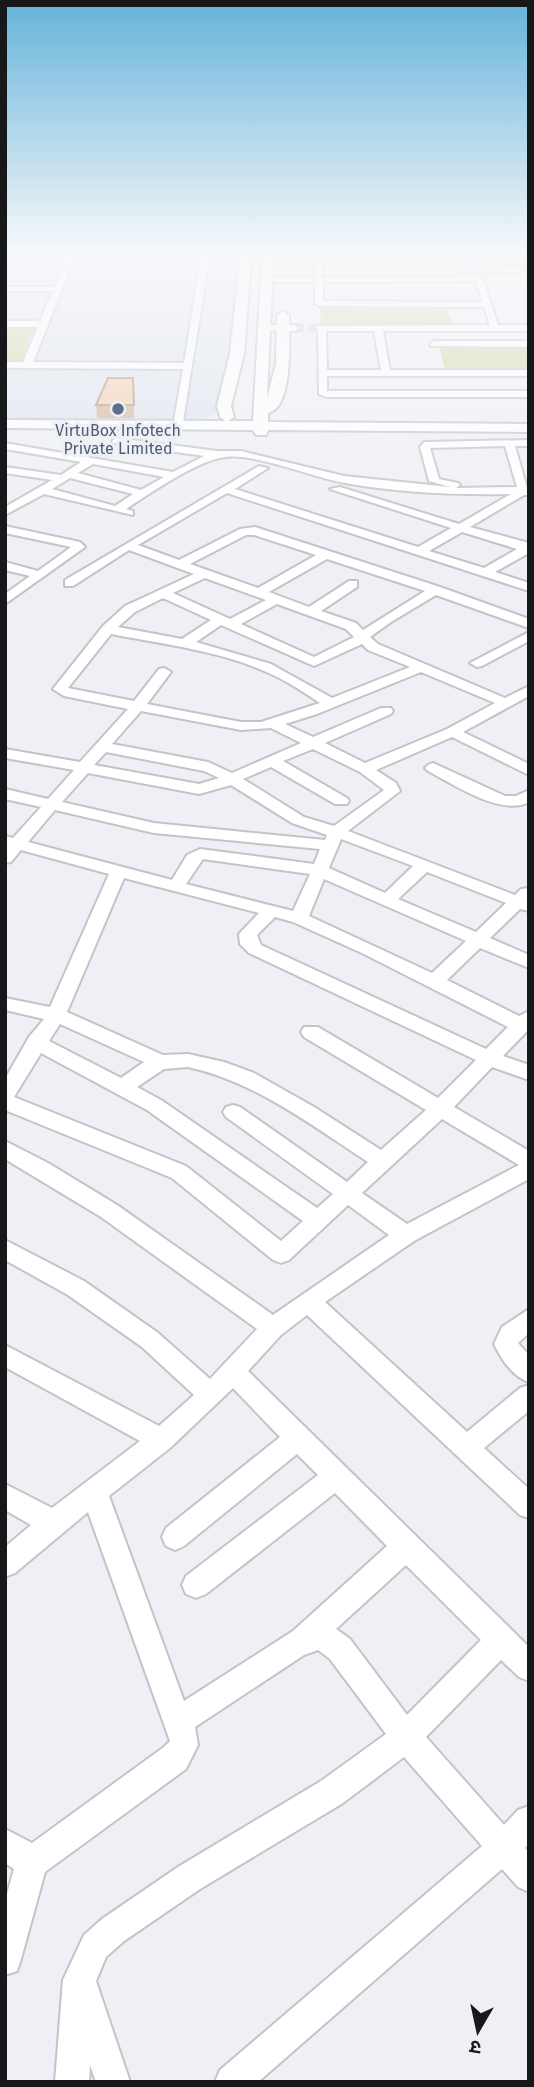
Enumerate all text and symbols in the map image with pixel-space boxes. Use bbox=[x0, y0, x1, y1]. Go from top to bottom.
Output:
marker: VirtuBox Infotech Private Limited bbox=[110, 401, 126, 417]
place label: VirtuBox Infotech Private Limited bbox=[55, 421, 181, 458]
north arrow bbox=[443, 1996, 513, 2066]
text: उ bbox=[467, 2035, 483, 2060]

